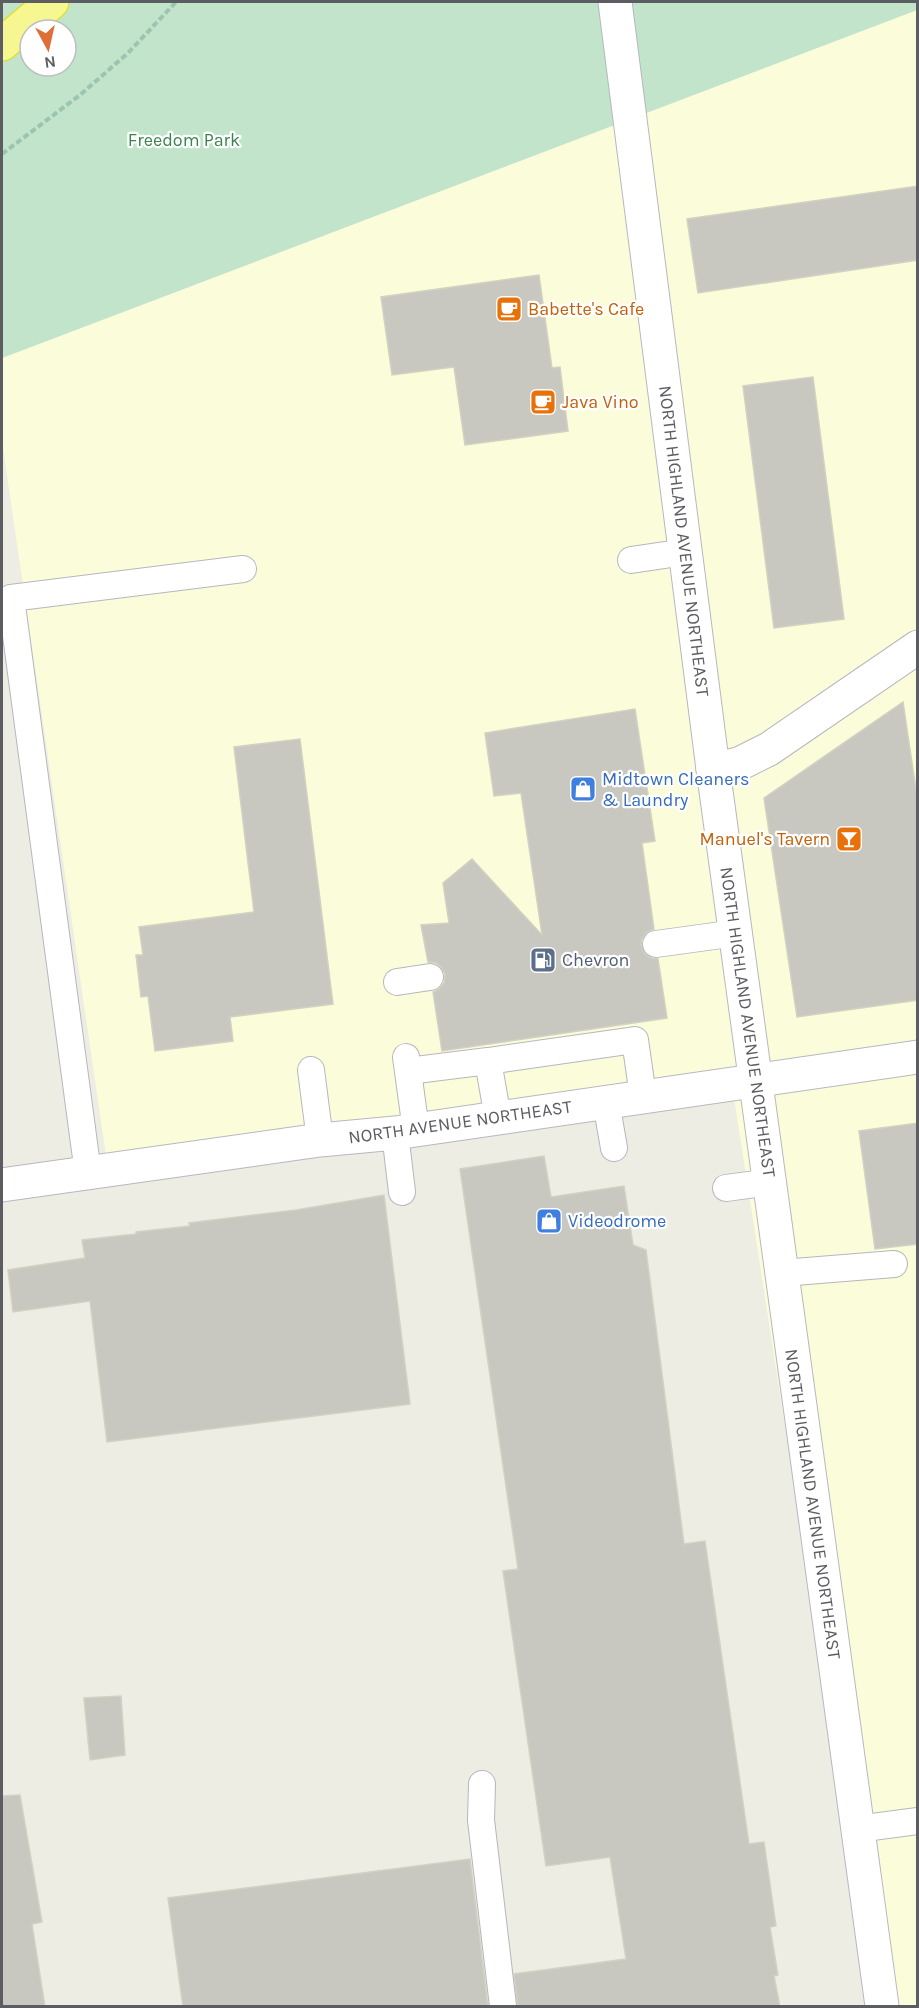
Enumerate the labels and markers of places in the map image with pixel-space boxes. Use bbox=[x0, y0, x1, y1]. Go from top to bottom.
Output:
cafe icon: Babette's Cafe bbox=[494, 294, 524, 324]
place label: Babette's Cafe bbox=[528, 298, 644, 320]
cafe icon: Java Vino bbox=[528, 387, 558, 417]
place label: Java Vino bbox=[562, 391, 639, 413]
place label: Midtown Cleaners & Laundry bbox=[602, 768, 749, 811]
shop icon: Midtown Cleaners & Laundry bbox=[568, 774, 598, 804]
bar icon: Manuel's Tavern bbox=[834, 824, 864, 854]
place label: Manuel's Tavern bbox=[700, 828, 830, 850]
fuel station icon: Chevron bbox=[528, 945, 558, 975]
place label: Chevron bbox=[562, 949, 629, 971]
shop icon: Videodrome bbox=[534, 1206, 564, 1236]
place label: Videodrome bbox=[568, 1210, 666, 1232]

